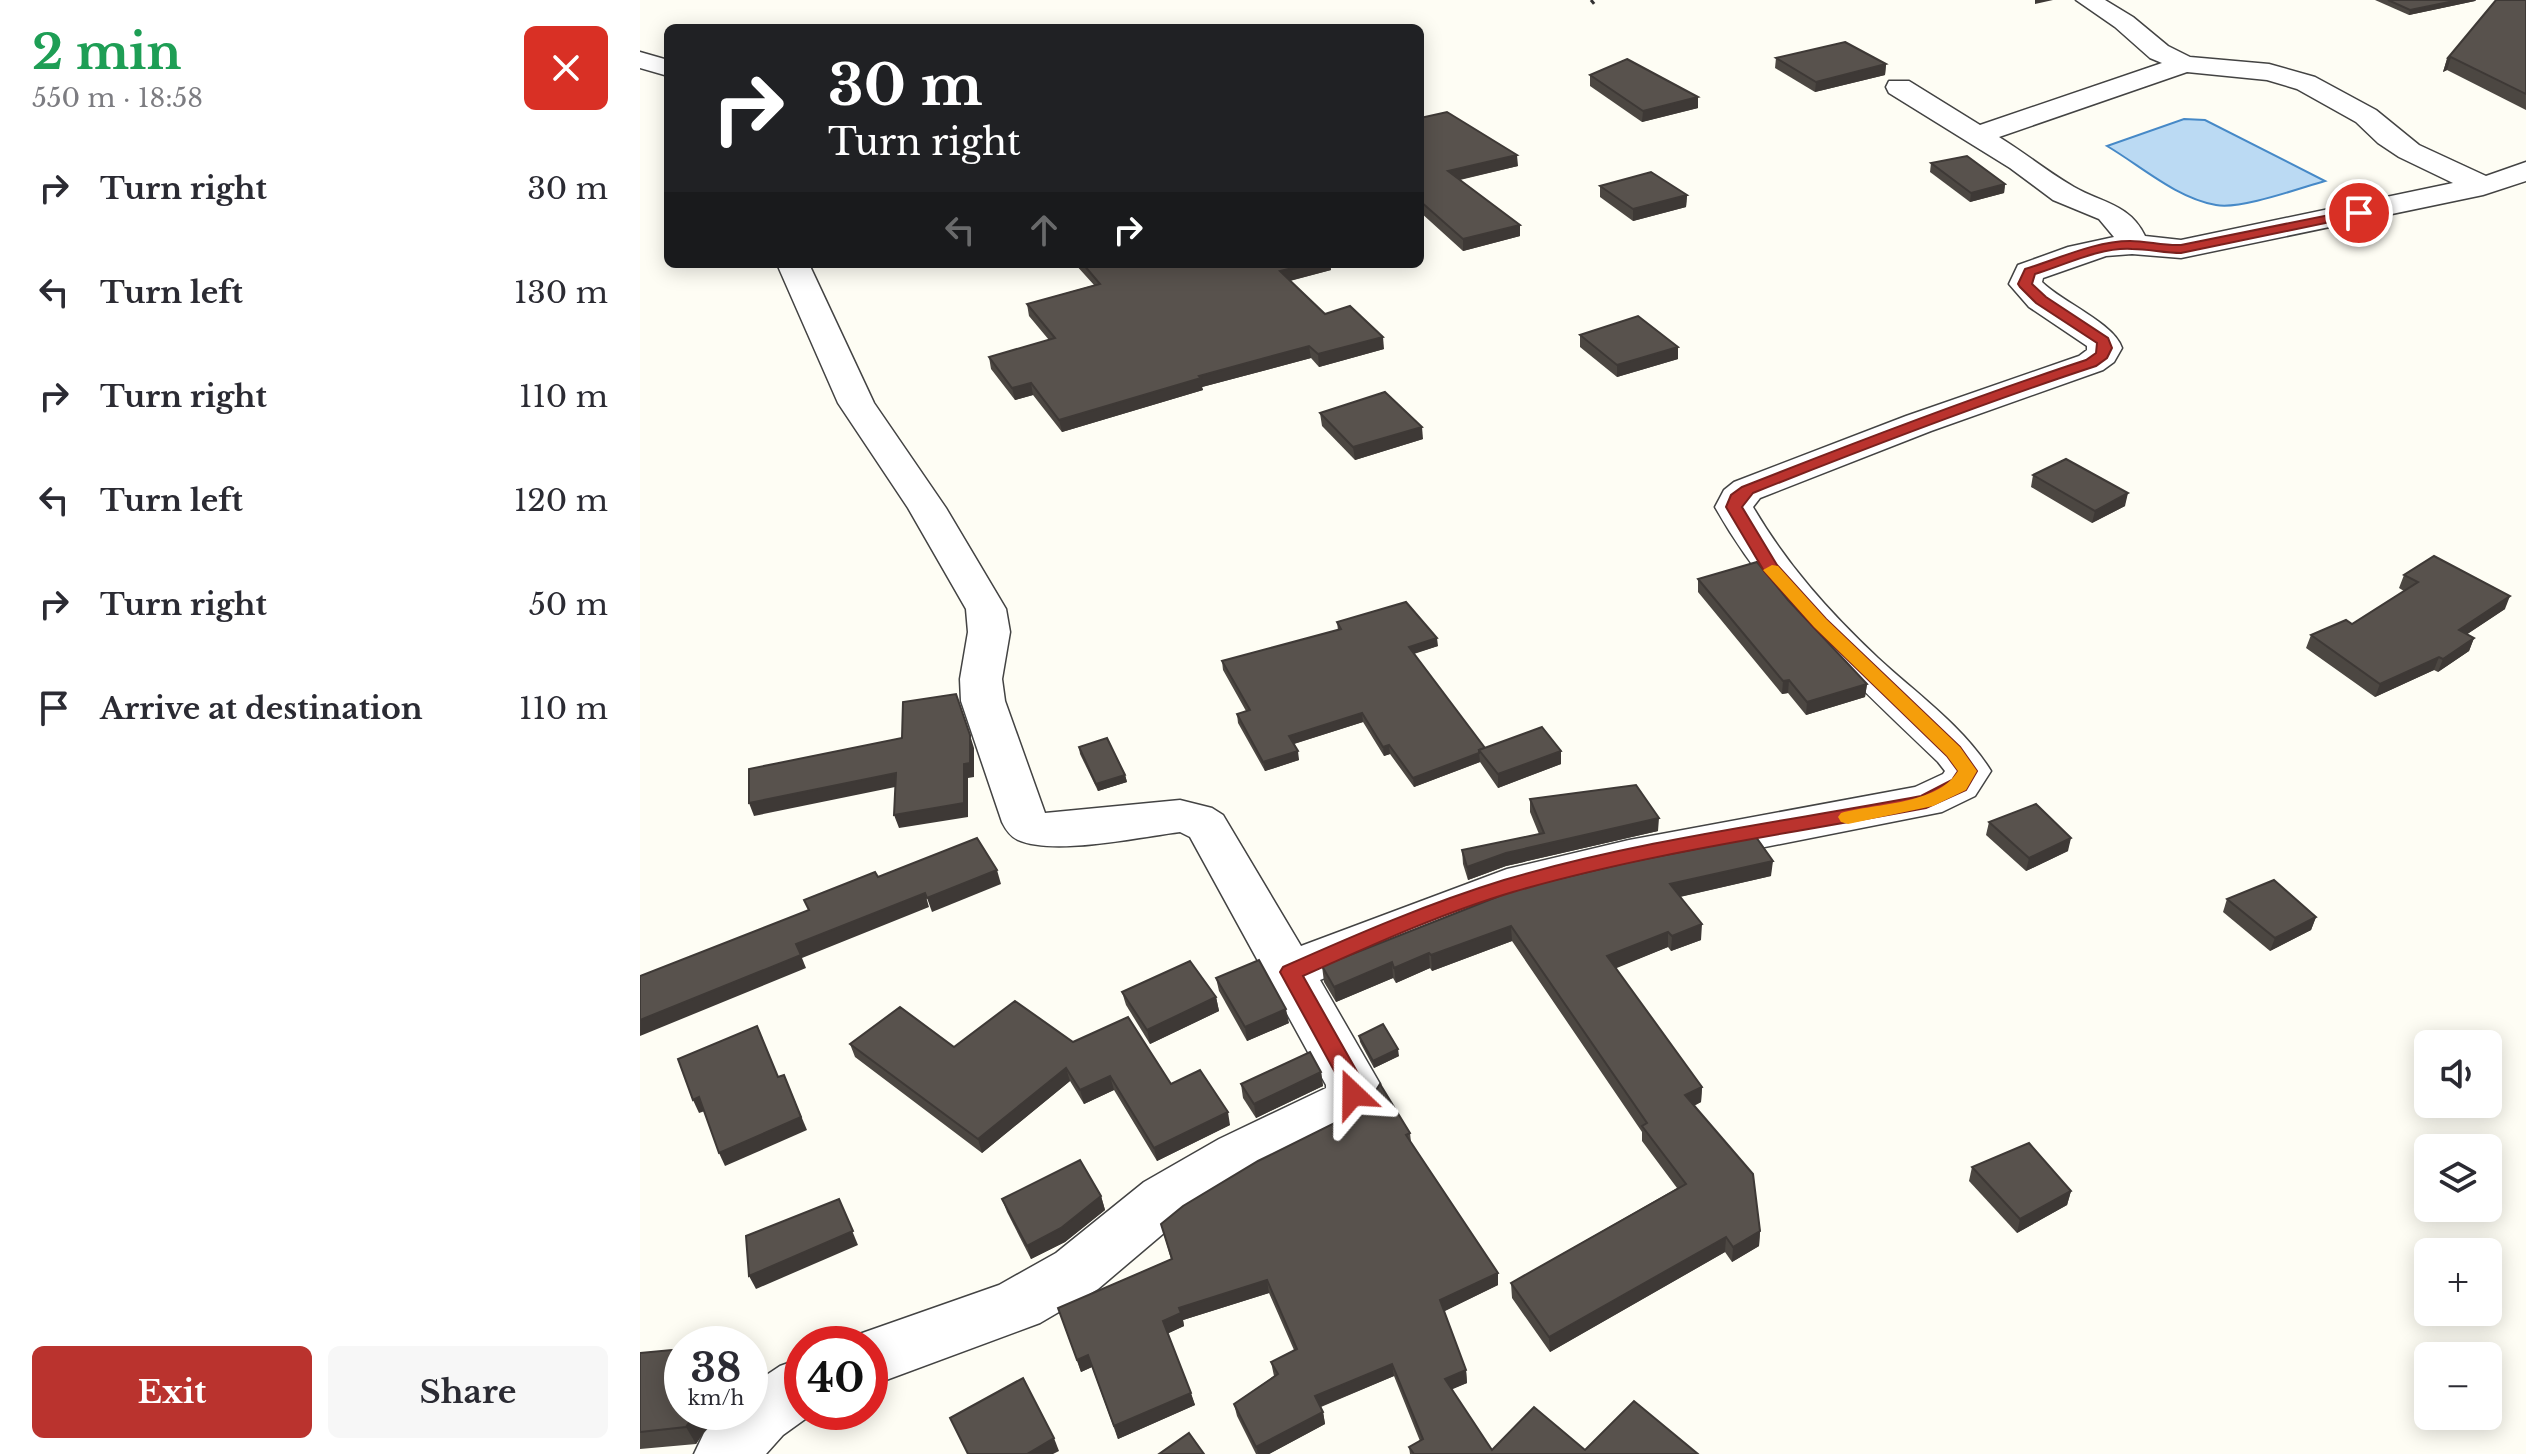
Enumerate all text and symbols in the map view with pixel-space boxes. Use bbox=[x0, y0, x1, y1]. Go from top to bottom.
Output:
text: 2 min bbox=[32, 22, 181, 82]
button: close bbox=[524, 26, 608, 110]
text: 30 m bbox=[828, 51, 983, 120]
icon: right bbox=[696, 56, 800, 160]
text: 550 m · 18:58 bbox=[32, 82, 203, 114]
text: Turn right bbox=[828, 120, 1021, 165]
icon: right bbox=[32, 166, 76, 210]
text: Turn right bbox=[100, 170, 267, 207]
text: 30 m bbox=[527, 170, 608, 207]
pin bbox=[2325, 179, 2393, 247]
icon: arrive bbox=[2337, 191, 2381, 235]
icon: left bbox=[938, 208, 982, 252]
icon: ahead bbox=[1022, 208, 1066, 252]
icon: right bbox=[1106, 208, 1150, 252]
icon: left bbox=[32, 270, 76, 314]
text: Turn left bbox=[100, 274, 243, 311]
text: 130 m bbox=[514, 274, 608, 311]
icon: right bbox=[32, 374, 76, 418]
text: Turn right bbox=[100, 378, 267, 415]
text: 110 m bbox=[519, 378, 608, 415]
icon: left bbox=[32, 478, 76, 522]
text: Turn left bbox=[100, 482, 243, 519]
text: 120 m bbox=[514, 482, 608, 519]
icon: right bbox=[32, 582, 76, 626]
text: Turn right bbox=[100, 586, 267, 623]
text: 50 m bbox=[529, 586, 608, 623]
icon: arrive bbox=[32, 686, 76, 730]
text: Arrive at destination bbox=[100, 690, 423, 727]
text: 110 m bbox=[519, 690, 608, 727]
map controls bbox=[2414, 1030, 2502, 1430]
button: sound bbox=[2414, 1030, 2502, 1118]
position arrow bbox=[1311, 1052, 1395, 1136]
button: layers bbox=[2414, 1134, 2502, 1222]
button: + bbox=[2414, 1238, 2502, 1326]
speed limit sign: 40 bbox=[784, 1326, 888, 1430]
button: − bbox=[2414, 1342, 2502, 1430]
text: 38 bbox=[691, 1343, 741, 1393]
button: Exit bbox=[32, 1346, 312, 1438]
button: Share bbox=[328, 1346, 608, 1438]
text: km/h bbox=[688, 1386, 744, 1410]

